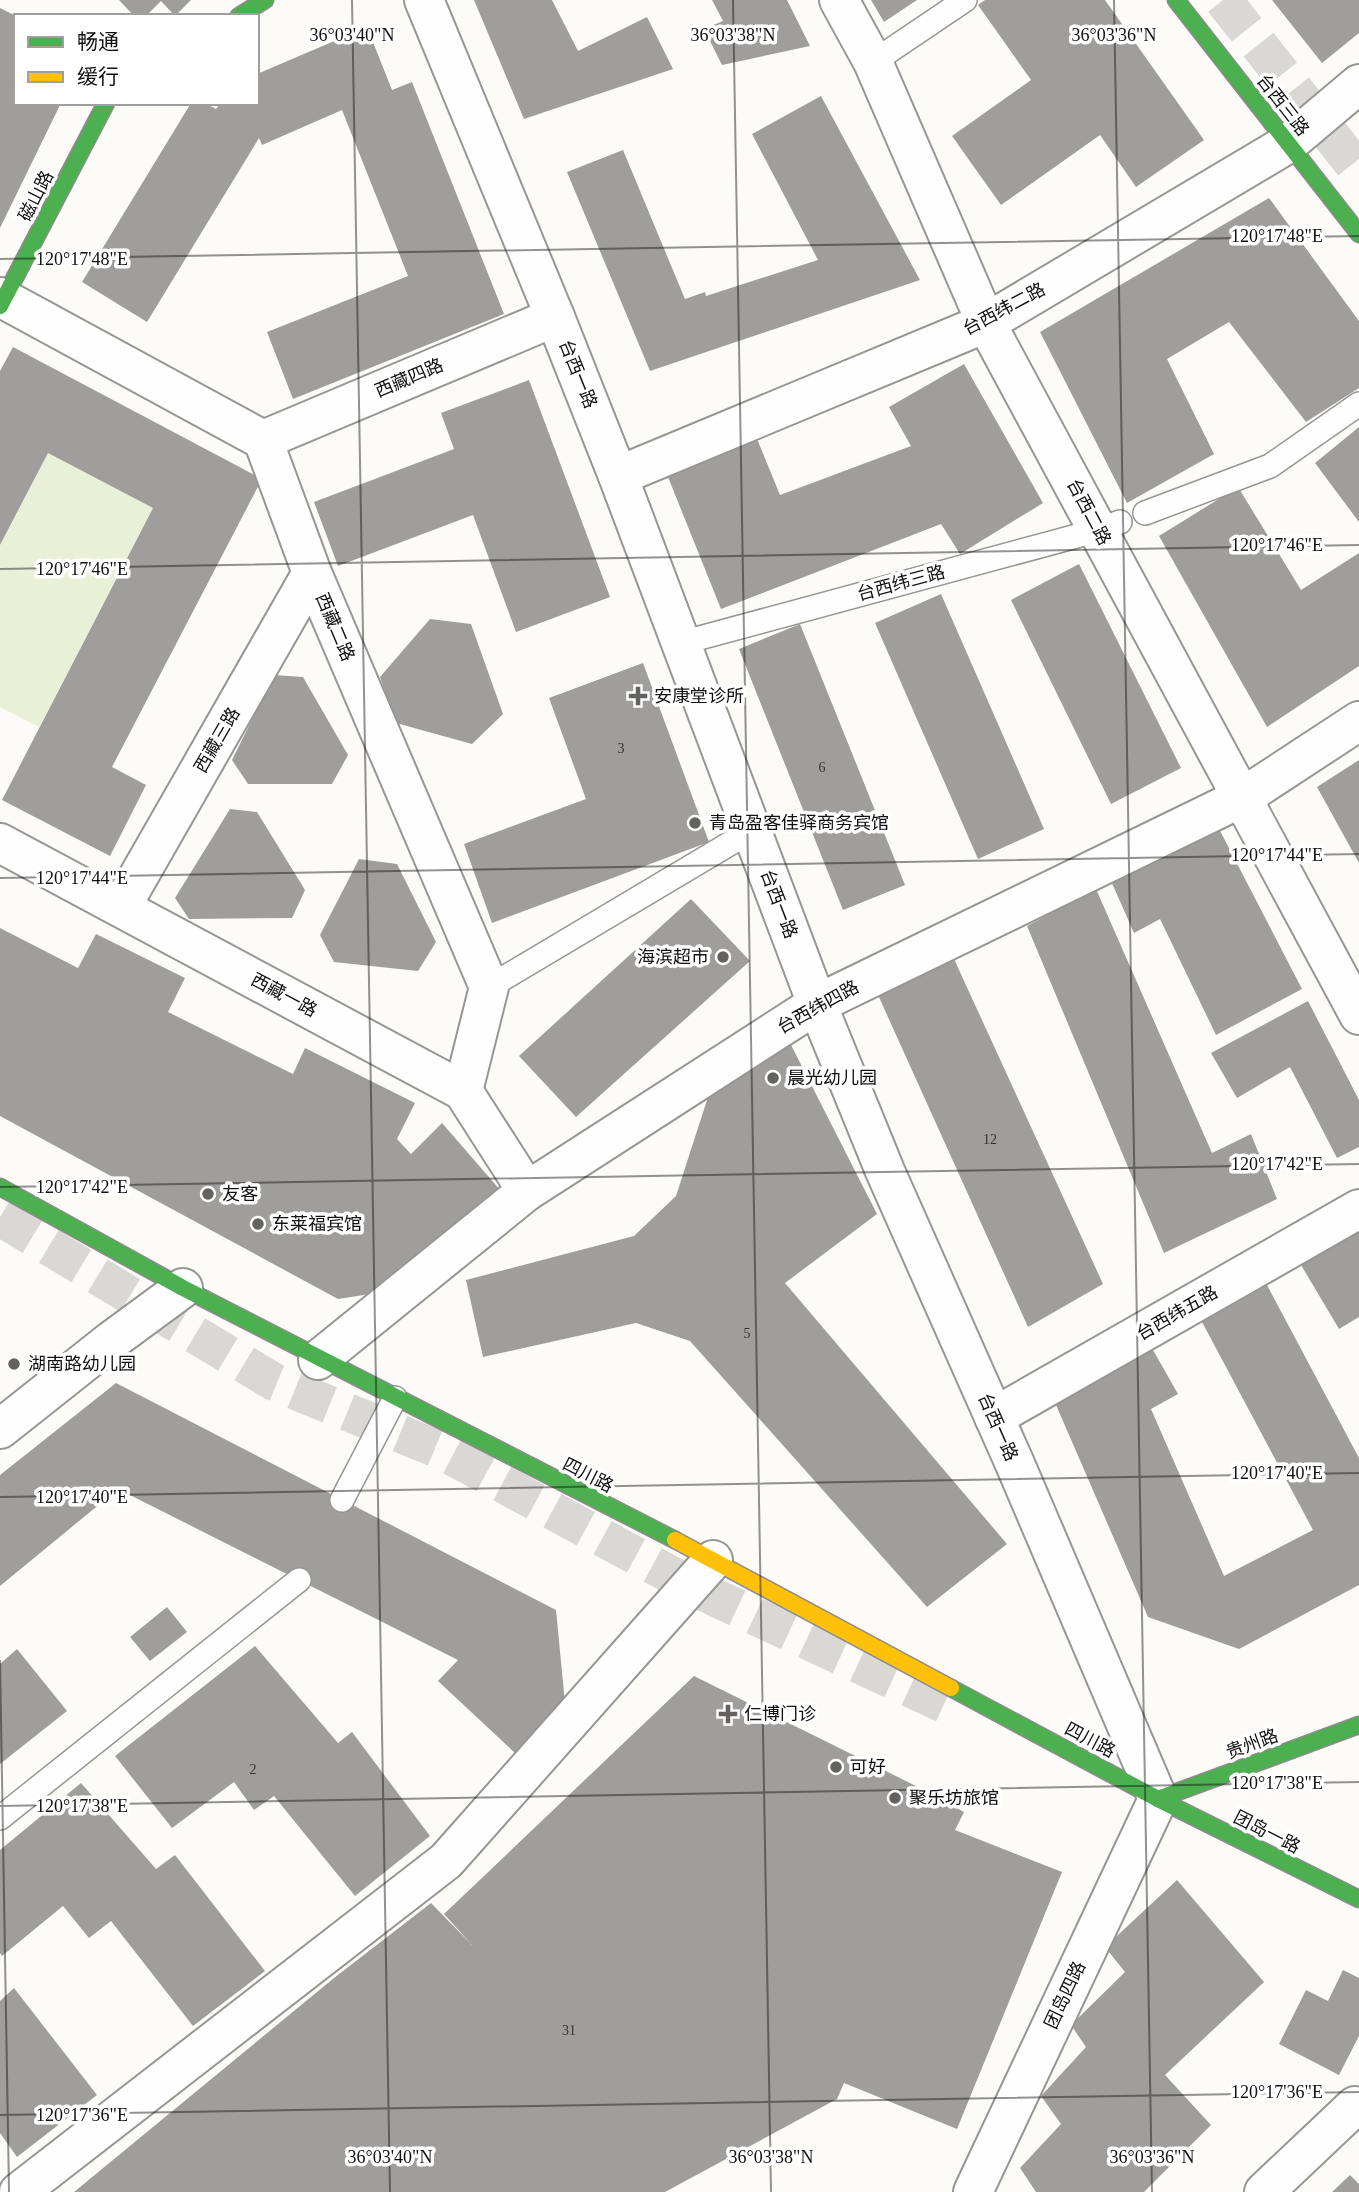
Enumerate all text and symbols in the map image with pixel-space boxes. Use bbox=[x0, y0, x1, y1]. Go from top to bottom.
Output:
legend bbox=[14, 14, 259, 105]
text: 36°03'40"N bbox=[310, 25, 394, 45]
text: 36°03'38"N bbox=[691, 25, 775, 45]
text: 36°03'36"N bbox=[1072, 25, 1156, 45]
text: 畅通 bbox=[77, 30, 119, 54]
text: 缓行 bbox=[77, 65, 119, 89]
street label: 台西三路 bbox=[1253, 70, 1313, 140]
street label: 磁山路 bbox=[15, 167, 57, 225]
text: 120°17'48"E bbox=[1231, 226, 1323, 246]
text: 120°17'48"E bbox=[36, 249, 128, 269]
street label: 台西纬二路 bbox=[960, 279, 1048, 339]
street label: 台西一路 bbox=[555, 337, 601, 411]
street label: 西藏四路 bbox=[372, 355, 446, 401]
street label: 台西二路 bbox=[1063, 476, 1115, 548]
text: 120°17'46"E bbox=[1231, 535, 1323, 555]
text: 120°17'46"E bbox=[36, 559, 128, 579]
street label: 台西纬三路 bbox=[855, 562, 947, 604]
street label: 西藏二路 bbox=[312, 590, 358, 664]
marker: 安康堂诊所 bbox=[628, 686, 648, 706]
place label: 安康堂诊所 bbox=[654, 686, 744, 706]
street label: 西藏三路 bbox=[190, 704, 244, 776]
house number: 3 bbox=[618, 741, 625, 756]
house number: 6 bbox=[819, 760, 826, 775]
place label: 青岛盈客佳驿商务宾馆 bbox=[709, 813, 889, 833]
marker: 青岛盈客佳驿商务宾馆 bbox=[687, 815, 703, 831]
text: 120°17'44"E bbox=[1231, 845, 1323, 865]
street label: 台西一路 bbox=[757, 867, 801, 941]
text: 120°17'44"E bbox=[36, 868, 128, 888]
place label: 海滨超市 bbox=[637, 947, 709, 967]
marker: 海滨超市 bbox=[715, 949, 731, 965]
street label: 西藏一路 bbox=[248, 969, 320, 1021]
street label: 台西纬四路 bbox=[774, 976, 862, 1038]
place label: 晨光幼儿园 bbox=[787, 1068, 877, 1088]
marker: 晨光幼儿园 bbox=[765, 1070, 781, 1086]
house number: 12 bbox=[983, 1132, 997, 1147]
text: 120°17'42"E bbox=[1231, 1154, 1323, 1174]
text: 120°17'42"E bbox=[36, 1177, 128, 1197]
place label: 友客 bbox=[222, 1184, 258, 1204]
marker: 友客 bbox=[200, 1186, 216, 1202]
place label: 东莱福宾馆 bbox=[272, 1214, 362, 1234]
marker: 东莱福宾馆 bbox=[250, 1216, 266, 1232]
street label: 台西纬五路 bbox=[1133, 1282, 1221, 1344]
house number: 5 bbox=[744, 1326, 751, 1341]
place label: 湖南路幼儿园 bbox=[28, 1354, 136, 1374]
marker: 湖南路幼儿园 bbox=[6, 1356, 22, 1372]
street label: 台西一路 bbox=[974, 1390, 1022, 1464]
street label: 四川路 bbox=[559, 1454, 617, 1496]
text: 120°17'40"E bbox=[1231, 1463, 1323, 1483]
text: 120°17'40"E bbox=[36, 1487, 128, 1507]
marker: 仁博门诊 bbox=[718, 1704, 738, 1724]
place label: 仁博门诊 bbox=[744, 1704, 816, 1724]
street label: 四川路 bbox=[1061, 1718, 1119, 1762]
street label: 贵州路 bbox=[1223, 1725, 1281, 1763]
place label: 可好 bbox=[850, 1757, 886, 1777]
marker: 可好 bbox=[828, 1759, 844, 1775]
house number: 2 bbox=[250, 1762, 257, 1777]
text: 120°17'38"E bbox=[1231, 1773, 1323, 1793]
place label: 聚乐坊旅馆 bbox=[909, 1788, 999, 1808]
marker: 聚乐坊旅馆 bbox=[887, 1790, 903, 1806]
text: 120°17'38"E bbox=[36, 1796, 128, 1816]
street label: 团岛一路 bbox=[1230, 1807, 1304, 1857]
street label: 团岛四路 bbox=[1041, 1958, 1089, 2032]
house number: 31 bbox=[562, 2023, 576, 2038]
text: 120°17'36"E bbox=[1231, 2082, 1323, 2102]
text: 120°17'36"E bbox=[36, 2105, 128, 2125]
text: 36°03'40"N bbox=[348, 2147, 432, 2167]
text: 36°03'38"N bbox=[729, 2147, 813, 2167]
text: 36°03'36"N bbox=[1110, 2147, 1194, 2167]

